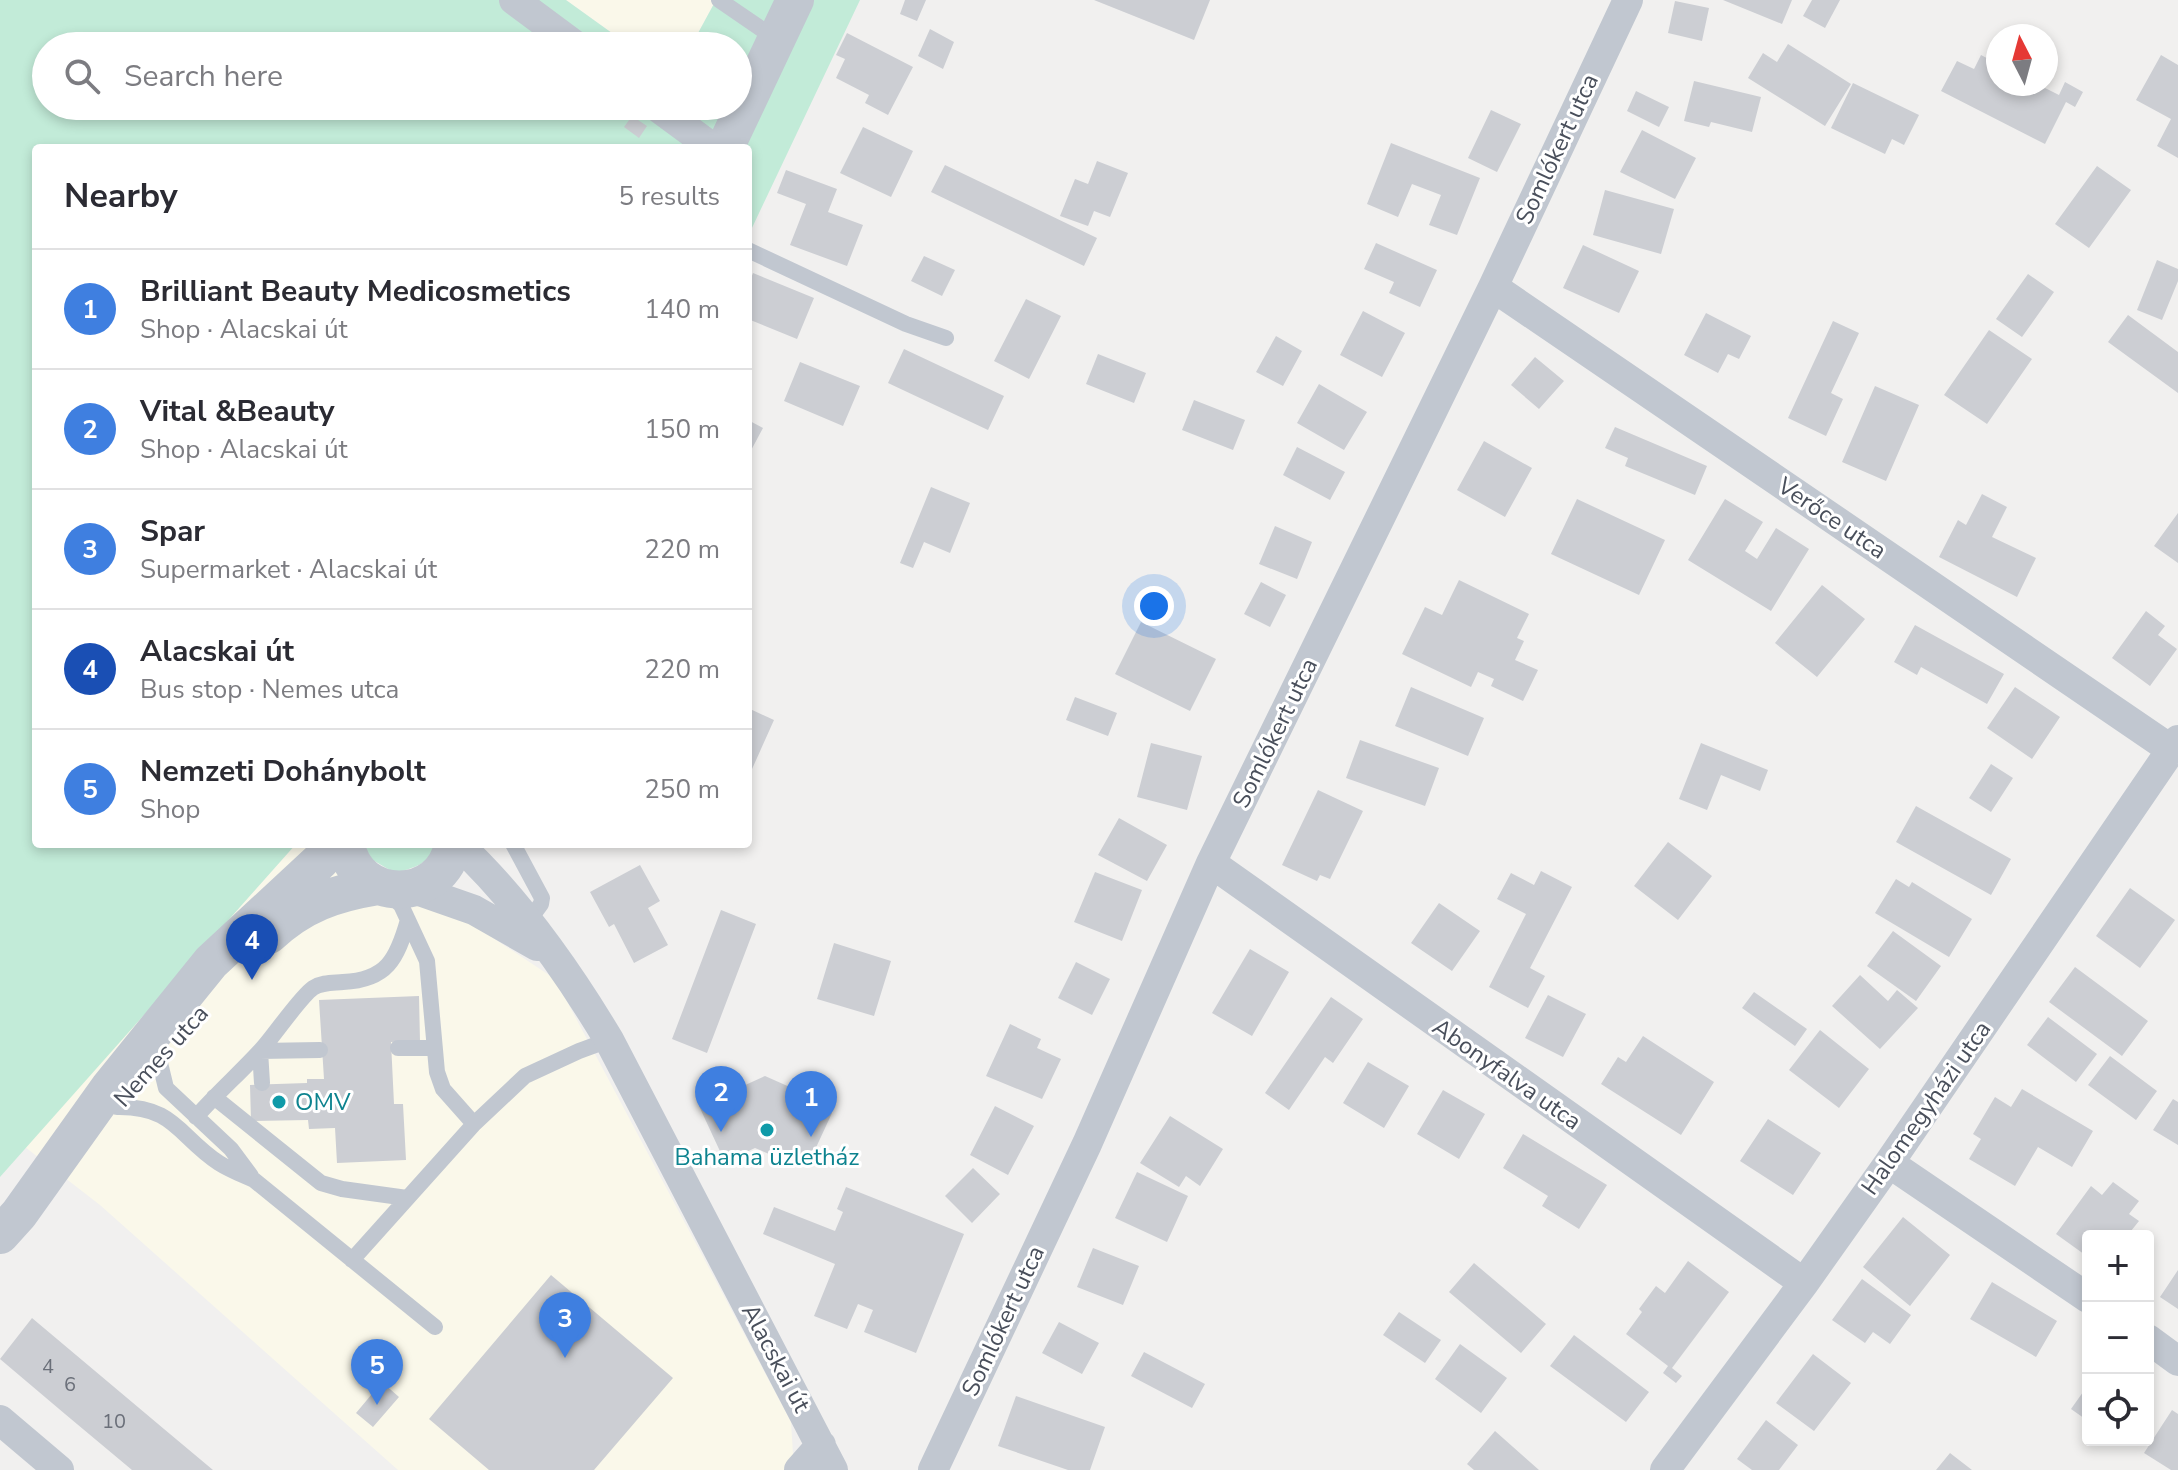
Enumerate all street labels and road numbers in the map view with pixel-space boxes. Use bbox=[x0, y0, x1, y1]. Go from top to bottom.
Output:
street label: Somlókert utca bbox=[1508, 69, 1606, 229]
street label: Verőce utca bbox=[1770, 469, 1893, 566]
street label: Somlókert utca bbox=[1225, 653, 1325, 813]
street label: Nemes utca bbox=[107, 998, 215, 1114]
street label: Abonyfalva utca bbox=[1426, 1011, 1588, 1137]
street label: Halomegyházi utca bbox=[1854, 1015, 1998, 1201]
street label: Somlókert utca bbox=[954, 1241, 1052, 1401]
street label: Alacskai út bbox=[734, 1298, 818, 1418]

